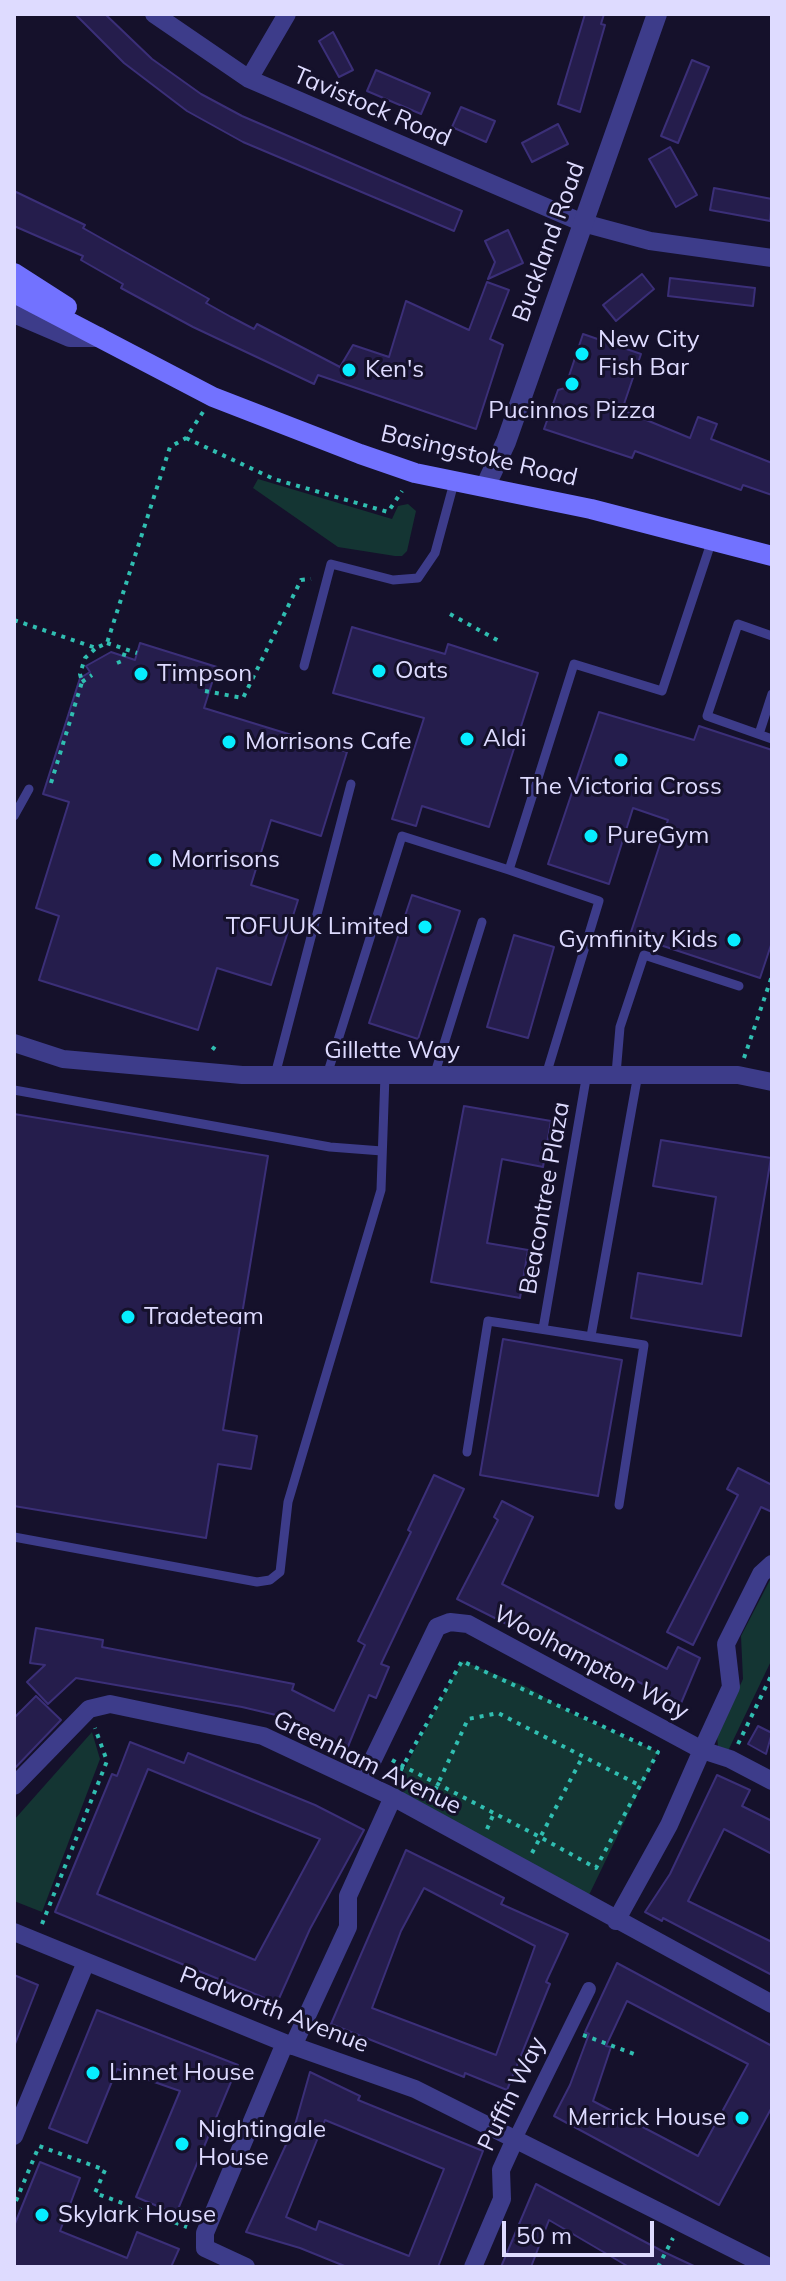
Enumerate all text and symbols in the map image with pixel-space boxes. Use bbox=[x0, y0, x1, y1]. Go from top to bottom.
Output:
street label: Tavistock Road bbox=[289, 61, 455, 153]
street label: Buckland Road bbox=[507, 158, 591, 326]
place label: New City Fish Bar bbox=[598, 326, 699, 382]
marker: New City Fish Bar bbox=[573, 345, 591, 363]
place label: Ken's bbox=[365, 356, 424, 384]
marker: Ken's bbox=[340, 361, 358, 379]
marker: Pucinnos Pizza bbox=[563, 375, 581, 393]
place label: Pucinnos Pizza bbox=[488, 397, 656, 425]
street label: Basingstoke Road bbox=[378, 419, 580, 493]
place label: Oats bbox=[395, 657, 448, 685]
place label: Timpson bbox=[157, 660, 252, 688]
marker: Oats bbox=[370, 662, 388, 680]
marker: Timpson bbox=[132, 665, 150, 683]
place label: Aldi bbox=[483, 725, 526, 753]
place label: Morrisons Cafe bbox=[245, 728, 412, 756]
marker: Aldi bbox=[458, 730, 476, 748]
marker: Morrisons Cafe bbox=[220, 733, 238, 751]
marker: The Victoria Cross bbox=[612, 751, 630, 769]
place label: The Victoria Cross bbox=[520, 773, 722, 801]
place label: PureGym bbox=[607, 822, 709, 850]
marker: PureGym bbox=[582, 827, 600, 845]
place label: Morrisons bbox=[171, 846, 280, 874]
marker: Morrisons bbox=[146, 851, 164, 869]
place label: TOFUUK Limited bbox=[226, 913, 409, 941]
marker: TOFUUK Limited bbox=[416, 918, 434, 936]
place label: Gymfinity Kids bbox=[558, 926, 718, 954]
marker: Gymfinity Kids bbox=[725, 931, 743, 949]
street label: Gillette Way bbox=[324, 1037, 460, 1065]
street label: Beacontree Plaza bbox=[514, 1099, 576, 1297]
place label: Tradeteam bbox=[144, 1303, 264, 1331]
marker: Tradeteam bbox=[119, 1308, 137, 1326]
street label: Woolhampton Way bbox=[489, 1599, 693, 1727]
street label: Greenham Avenue bbox=[268, 1705, 466, 1821]
street label: Padworth Avenue bbox=[176, 1961, 372, 2059]
street label: Puffin Way bbox=[472, 2032, 552, 2156]
place label: Linnet House bbox=[109, 2059, 255, 2087]
marker: Linnet House bbox=[84, 2064, 102, 2082]
place label: Merrick House bbox=[568, 2104, 726, 2132]
marker: Merrick House bbox=[733, 2109, 751, 2127]
place label: Nightingale House bbox=[198, 2116, 326, 2172]
marker: Nightingale House bbox=[173, 2135, 191, 2153]
place label: Skylark House bbox=[58, 2201, 216, 2229]
scale bar bbox=[506, 2205, 658, 2255]
marker: Skylark House bbox=[33, 2206, 51, 2224]
text: 50 m bbox=[516, 2220, 572, 2250]

